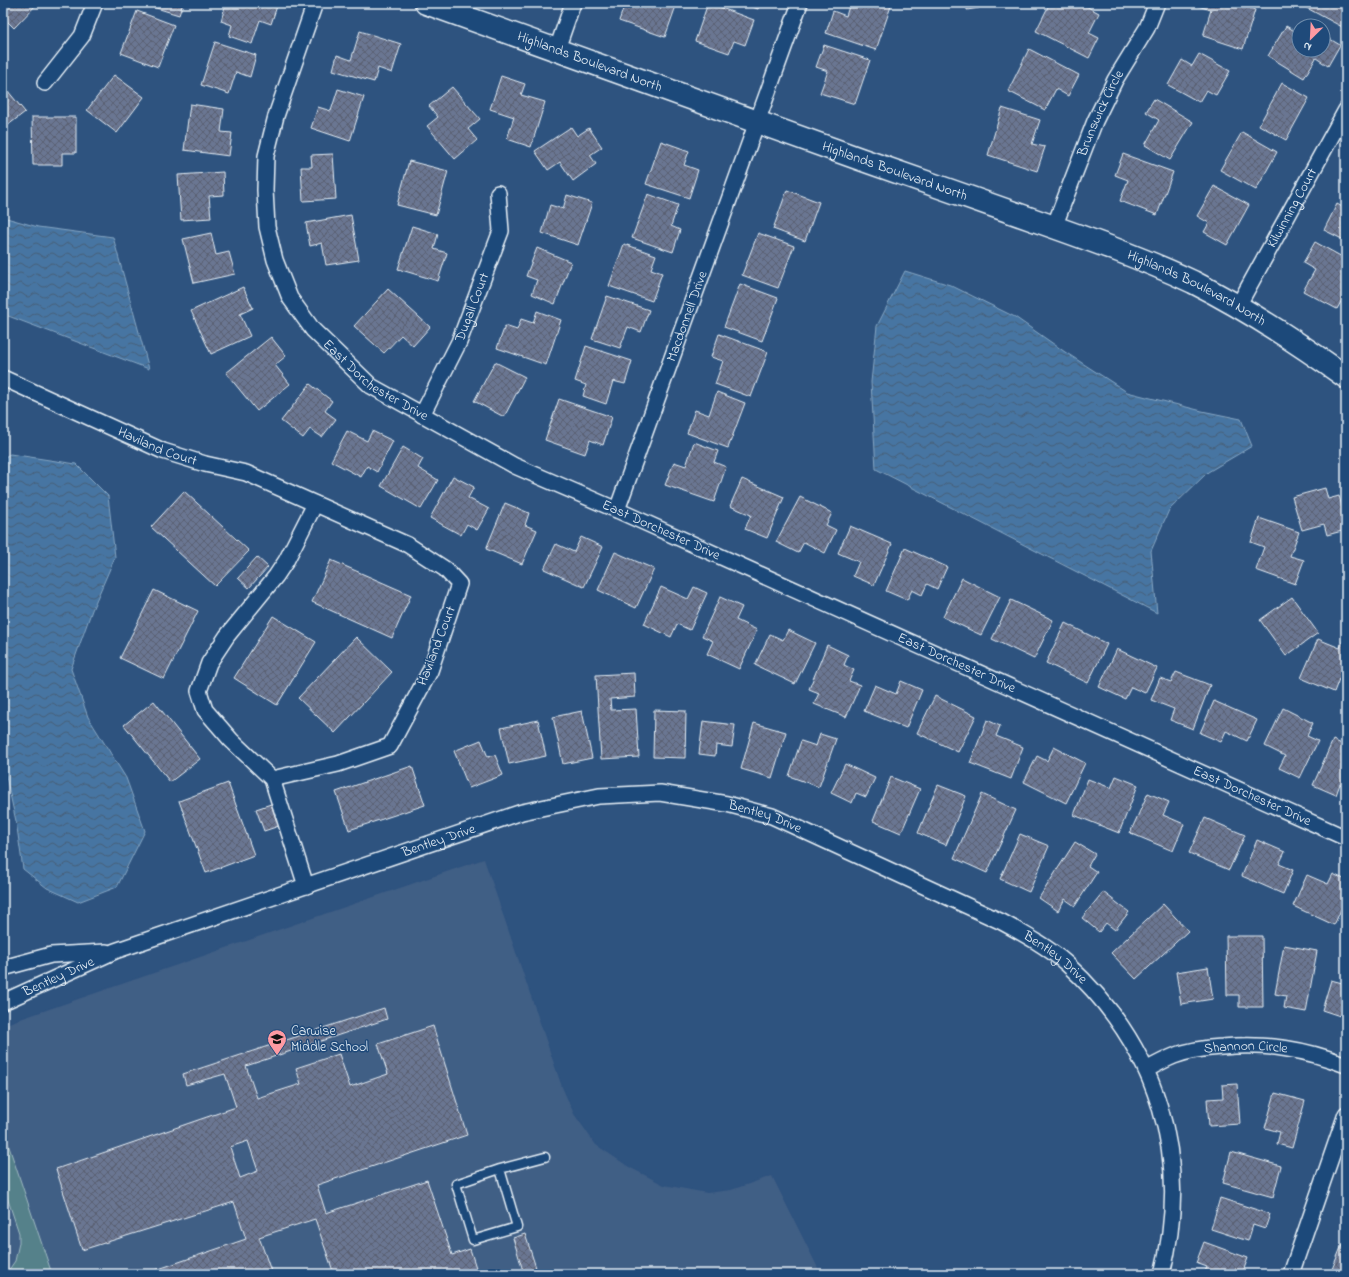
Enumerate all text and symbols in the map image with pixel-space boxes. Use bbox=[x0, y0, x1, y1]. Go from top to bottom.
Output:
north arrow bbox=[1291, 18, 1331, 58]
street label: Highlands Boulevard North bbox=[514, 26, 665, 98]
text: N bbox=[1301, 37, 1314, 55]
street label: Brunswick Circle bbox=[1071, 65, 1130, 160]
street label: Highlands Boulevard North bbox=[819, 136, 970, 206]
street label: Kilwinning Court bbox=[1262, 164, 1323, 252]
street label: Highlands Boulevard North bbox=[1124, 244, 1270, 331]
street label: Macdonnell Drive bbox=[661, 267, 713, 364]
street label: Dugall Court bbox=[449, 269, 495, 346]
street label: East Dorchester Drive bbox=[318, 334, 433, 427]
street label: Haviland Court bbox=[114, 421, 200, 471]
street label: East Dorchester Drive bbox=[599, 494, 724, 566]
street label: Haviland Court bbox=[412, 603, 462, 689]
street label: East Dorchester Drive bbox=[894, 627, 1020, 699]
street label: East Dorchester Drive bbox=[1190, 760, 1315, 832]
street label: Bentley Drive bbox=[725, 794, 806, 839]
street label: Bentley Drive bbox=[398, 818, 479, 863]
street label: Bentley Drive bbox=[1019, 925, 1093, 989]
street label: Bentley Drive bbox=[18, 951, 98, 1003]
place label: Carwise Middle School bbox=[291, 1021, 368, 1058]
school or university icon: Carwise Middle School bbox=[266, 1028, 288, 1056]
street label: Shannon Circle bbox=[1203, 1035, 1290, 1059]

